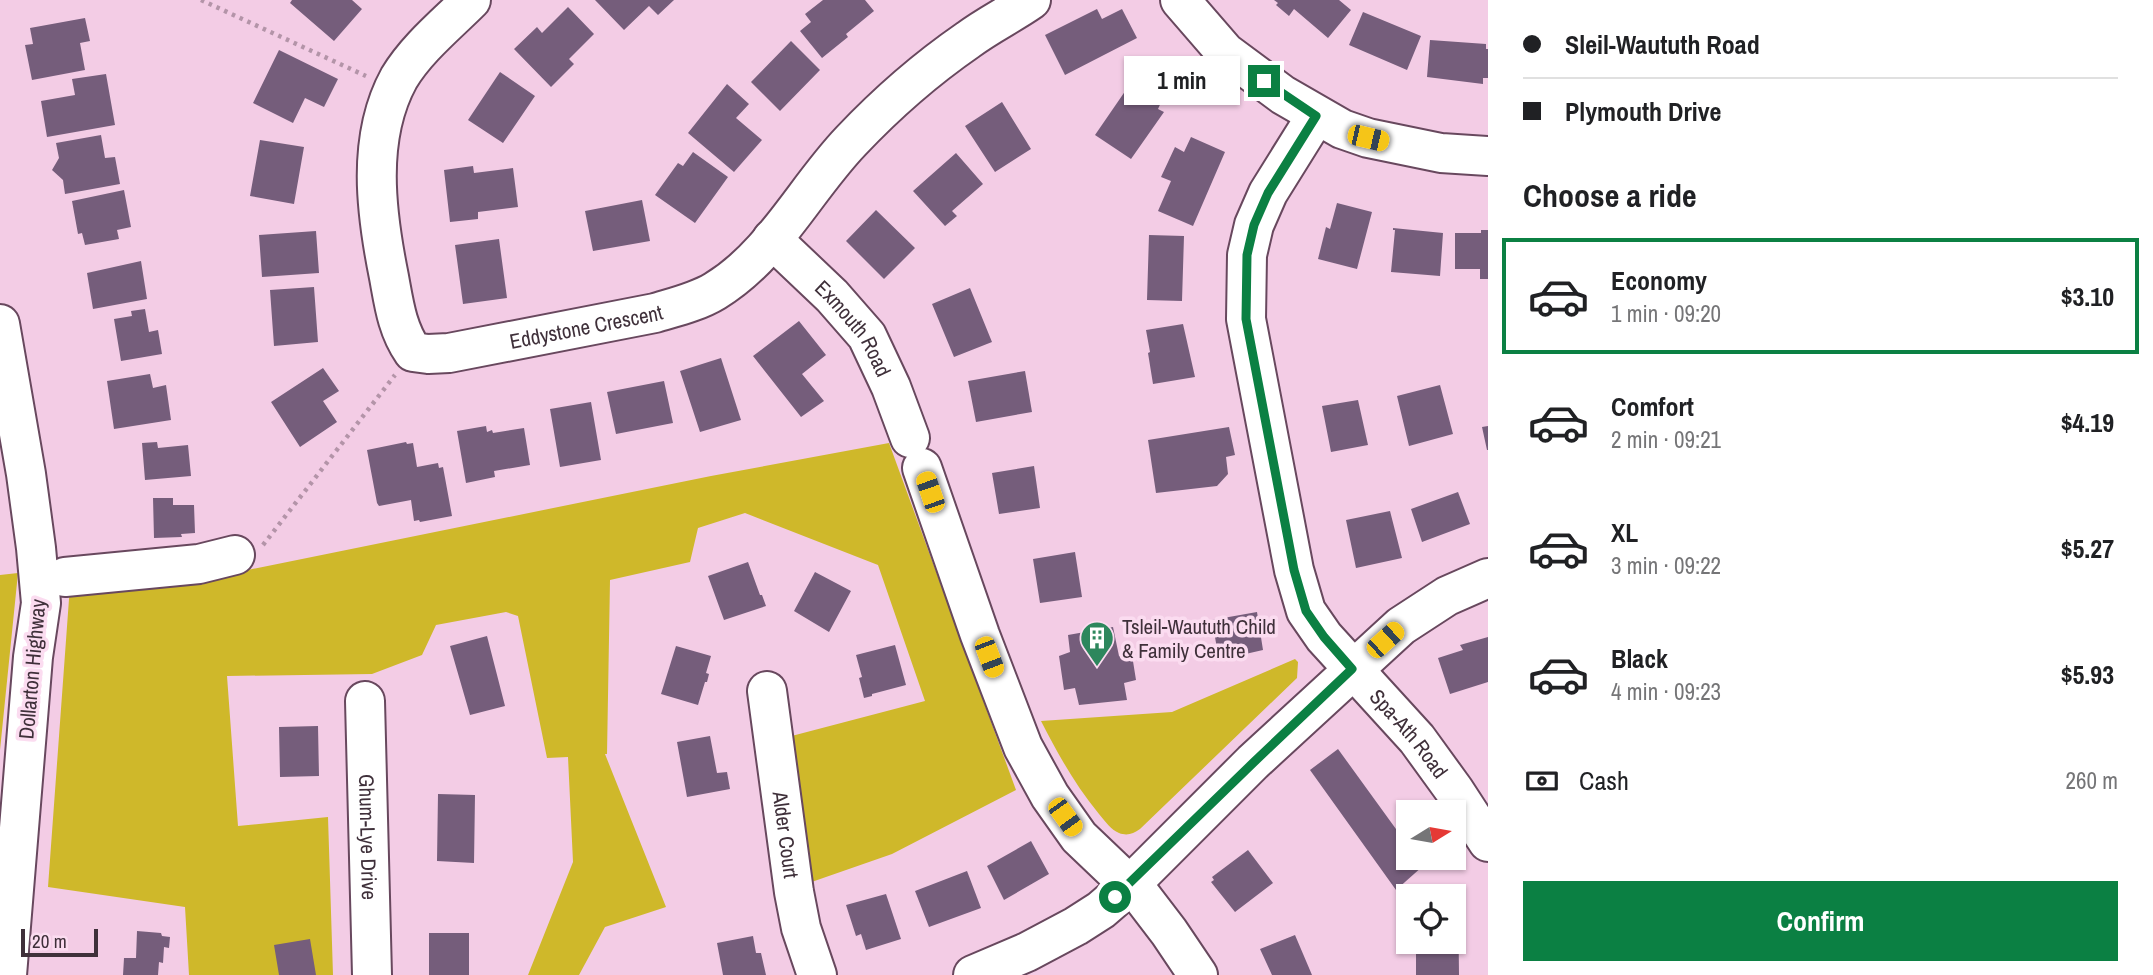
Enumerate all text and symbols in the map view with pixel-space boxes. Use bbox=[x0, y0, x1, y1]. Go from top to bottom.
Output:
text: Sleil-Waututh Road bbox=[1565, 27, 1760, 62]
callout: 1 min bbox=[1124, 56, 1240, 106]
text: 1 min bbox=[1157, 65, 1207, 96]
route end bbox=[1248, 65, 1280, 97]
text: Plymouth Drive bbox=[1565, 94, 1721, 129]
car bbox=[1346, 123, 1391, 153]
text: Choose a ride bbox=[1523, 174, 1697, 217]
text: Economy bbox=[1611, 263, 1707, 298]
icon: car bbox=[1527, 265, 1590, 328]
street label: Exmouth Road bbox=[809, 273, 898, 381]
text: $3.10 bbox=[2061, 279, 2114, 314]
street label: Eddystone Crescent bbox=[507, 297, 666, 355]
text: 1 min · 09:20 bbox=[1611, 298, 1721, 329]
text: Comfort bbox=[1611, 389, 1694, 424]
icon: car bbox=[1527, 391, 1590, 454]
text: $4.19 bbox=[2061, 405, 2114, 440]
text: 2 min · 09:21 bbox=[1611, 424, 1721, 455]
car bbox=[914, 469, 947, 515]
text: XL bbox=[1611, 515, 1638, 550]
icon: car bbox=[1527, 517, 1590, 580]
text: $5.27 bbox=[2061, 531, 2114, 566]
text: 3 min · 09:22 bbox=[1611, 550, 1721, 581]
street label: Dollarton Highway bbox=[11, 597, 53, 740]
place label: Tsleil-Waututh Child & Family Centre bbox=[1122, 612, 1276, 665]
car bbox=[1363, 618, 1408, 662]
building icon: Tsleil-Waututh Child & Family Centre bbox=[1078, 619, 1116, 668]
car bbox=[972, 634, 1007, 680]
text: Black bbox=[1611, 641, 1668, 676]
icon: car bbox=[1527, 643, 1590, 706]
text: $5.93 bbox=[2061, 657, 2114, 692]
text: 4 min · 09:23 bbox=[1611, 676, 1721, 707]
street label: Spa-Ath Road bbox=[1363, 682, 1455, 784]
icon: cash bbox=[1523, 762, 1561, 800]
text: Cash bbox=[1579, 763, 1629, 798]
text: 260 m bbox=[2066, 765, 2118, 796]
street label: Ghum-Lye Drive bbox=[352, 774, 385, 900]
street label: Alder Court bbox=[766, 789, 807, 880]
car bbox=[1045, 794, 1086, 840]
north arrow bbox=[1396, 800, 1466, 870]
map controls bbox=[1396, 800, 1466, 954]
route start bbox=[1099, 881, 1131, 913]
button: Confirm bbox=[1523, 881, 2118, 961]
button: locate bbox=[1396, 884, 1466, 954]
scale bar bbox=[21, 926, 98, 958]
text: 20 m bbox=[32, 928, 67, 954]

